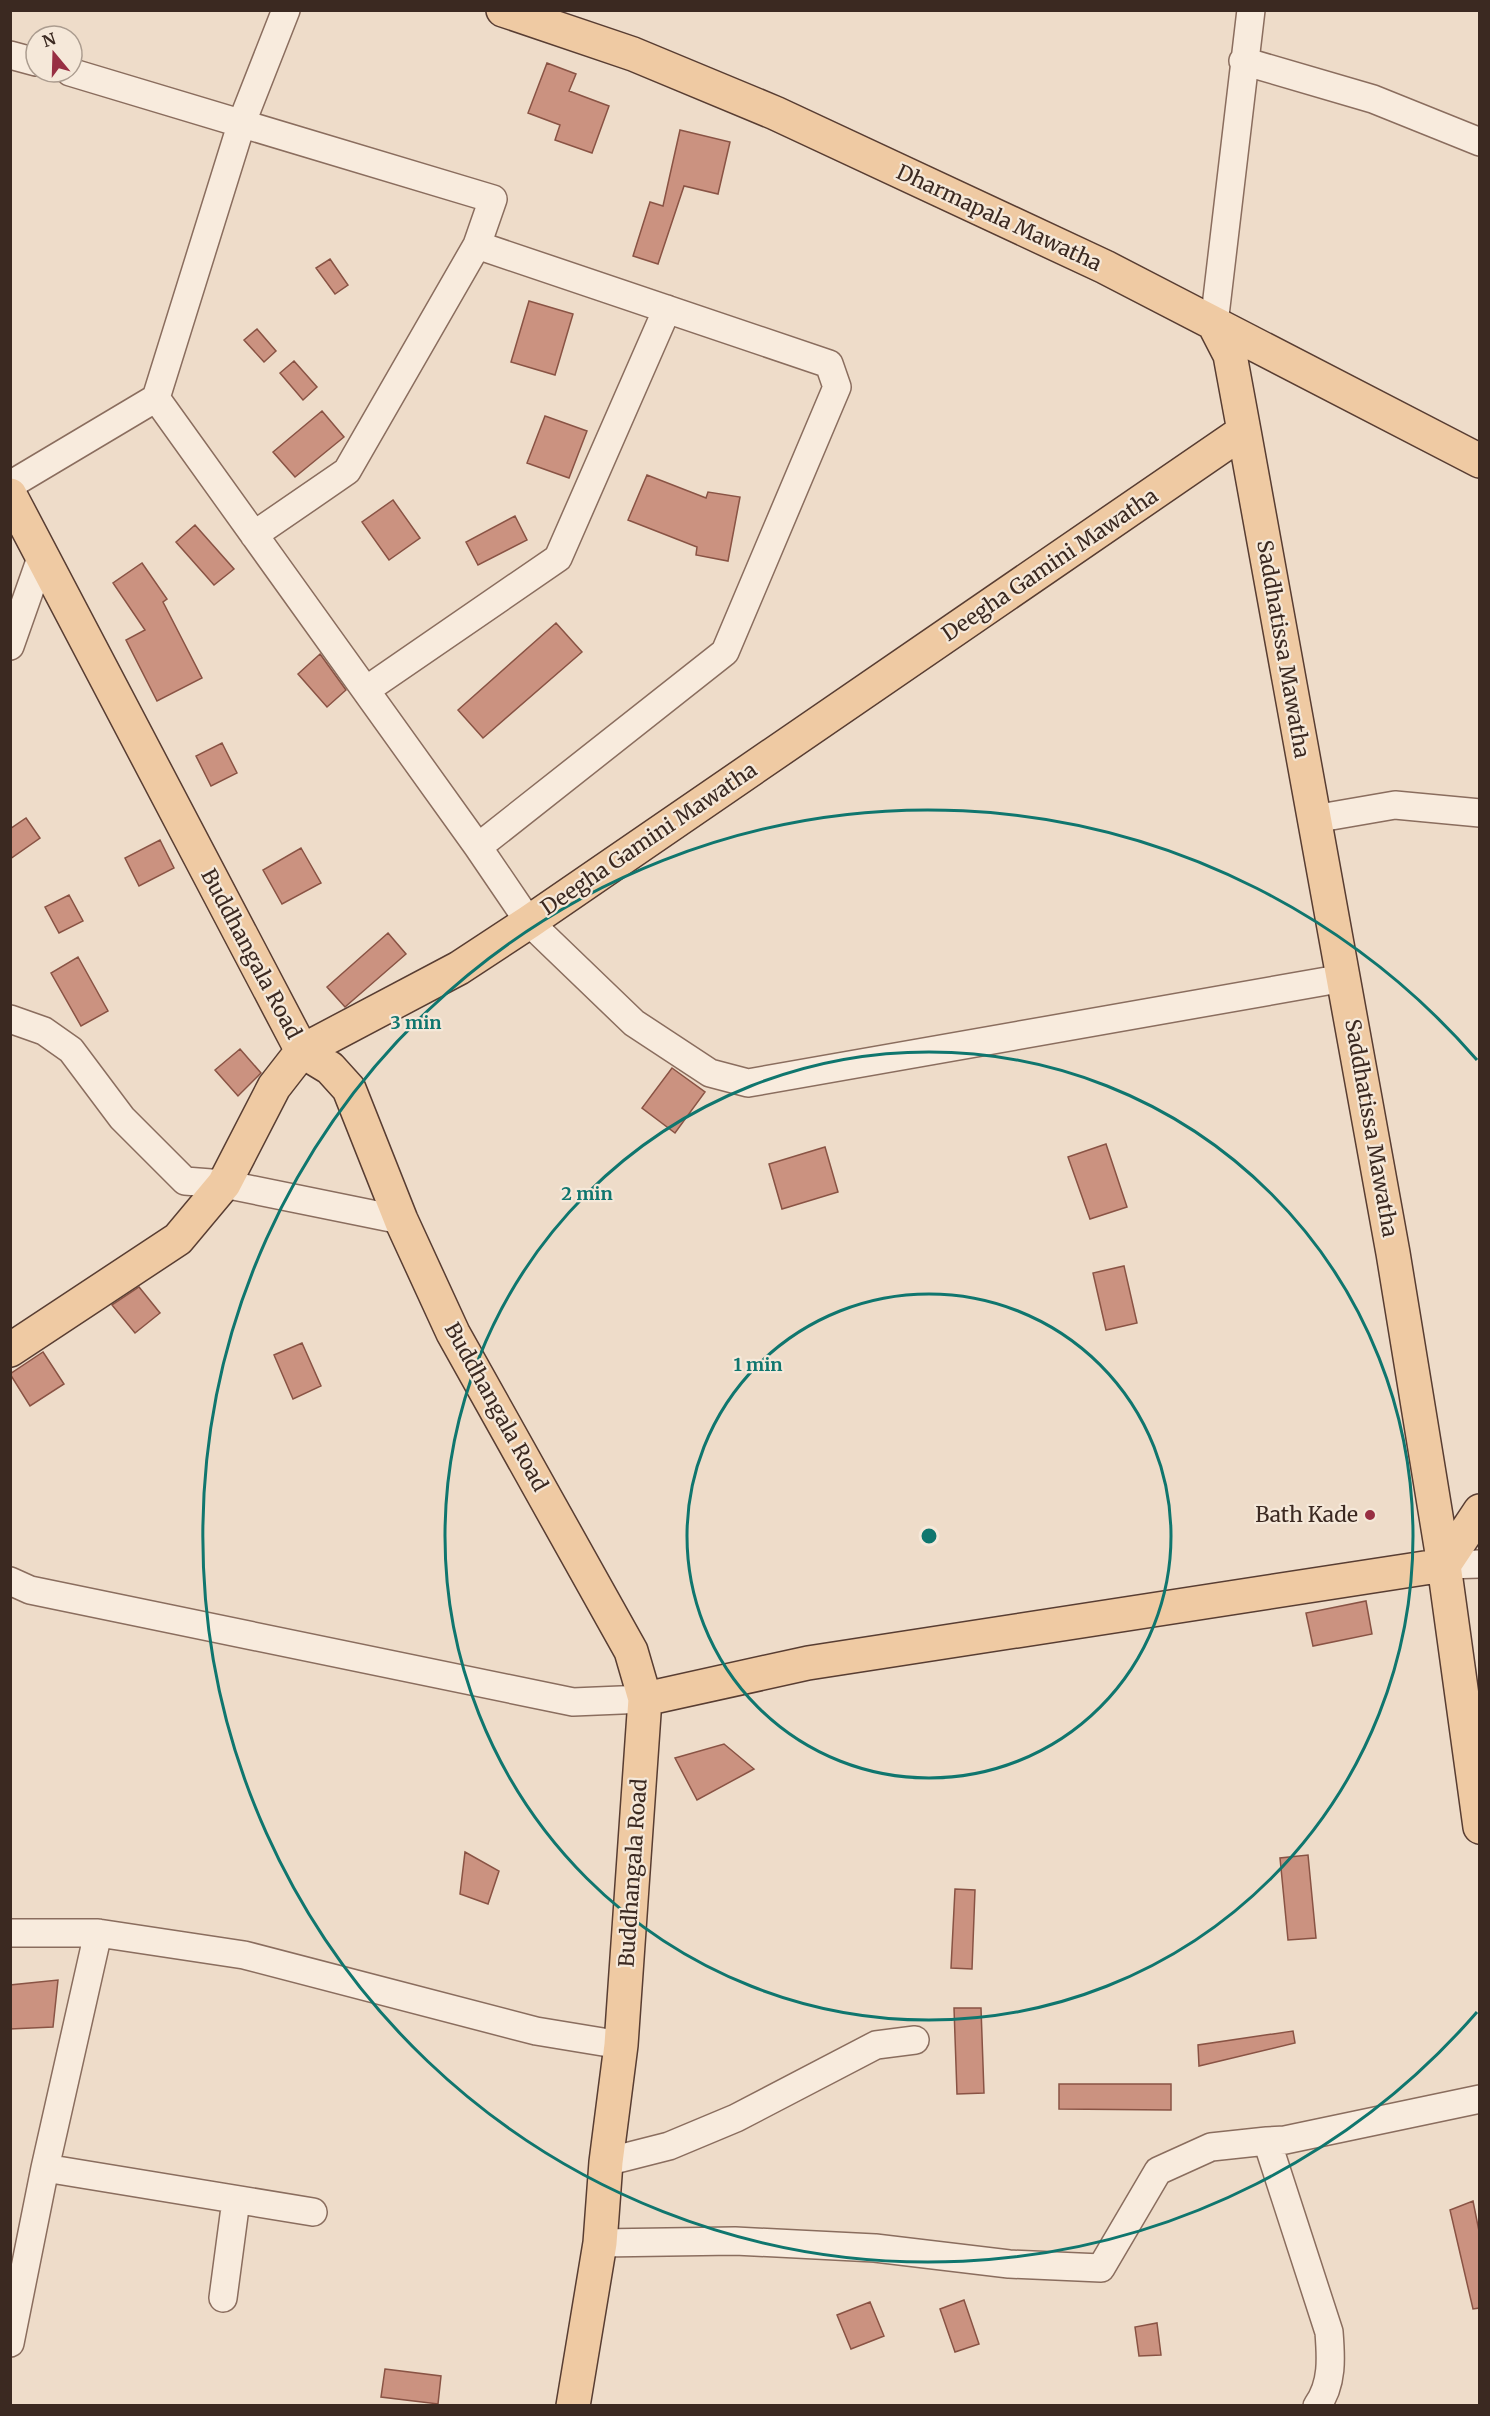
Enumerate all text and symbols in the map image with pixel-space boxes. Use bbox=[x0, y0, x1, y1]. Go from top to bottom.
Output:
north arrow bbox=[24, 24, 84, 84]
text: N bbox=[40, 28, 59, 51]
street label: Dharmapala Mawatha bbox=[892, 158, 1106, 277]
street label: Deegha Gamini Mawatha bbox=[937, 482, 1163, 647]
street label: Saddhatissa Mawatha bbox=[1251, 538, 1316, 760]
street label: Deegha Gamini Mawatha bbox=[536, 756, 762, 921]
street label: Buddhangala Road bbox=[195, 864, 308, 1044]
text: 3 min bbox=[391, 1011, 441, 1034]
street label: Saddhatissa Mawatha bbox=[1339, 1017, 1404, 1239]
text: 2 min bbox=[561, 1182, 613, 1205]
street label: Buddhangala Road bbox=[439, 1317, 554, 1496]
text: 1 min bbox=[733, 1353, 783, 1376]
place label: Bath Kade bbox=[1255, 1501, 1358, 1528]
marker: Bath Kade bbox=[1363, 1508, 1377, 1522]
centre of rings bbox=[919, 1526, 939, 1546]
street label: Buddhangala Road bbox=[612, 1777, 653, 1968]

